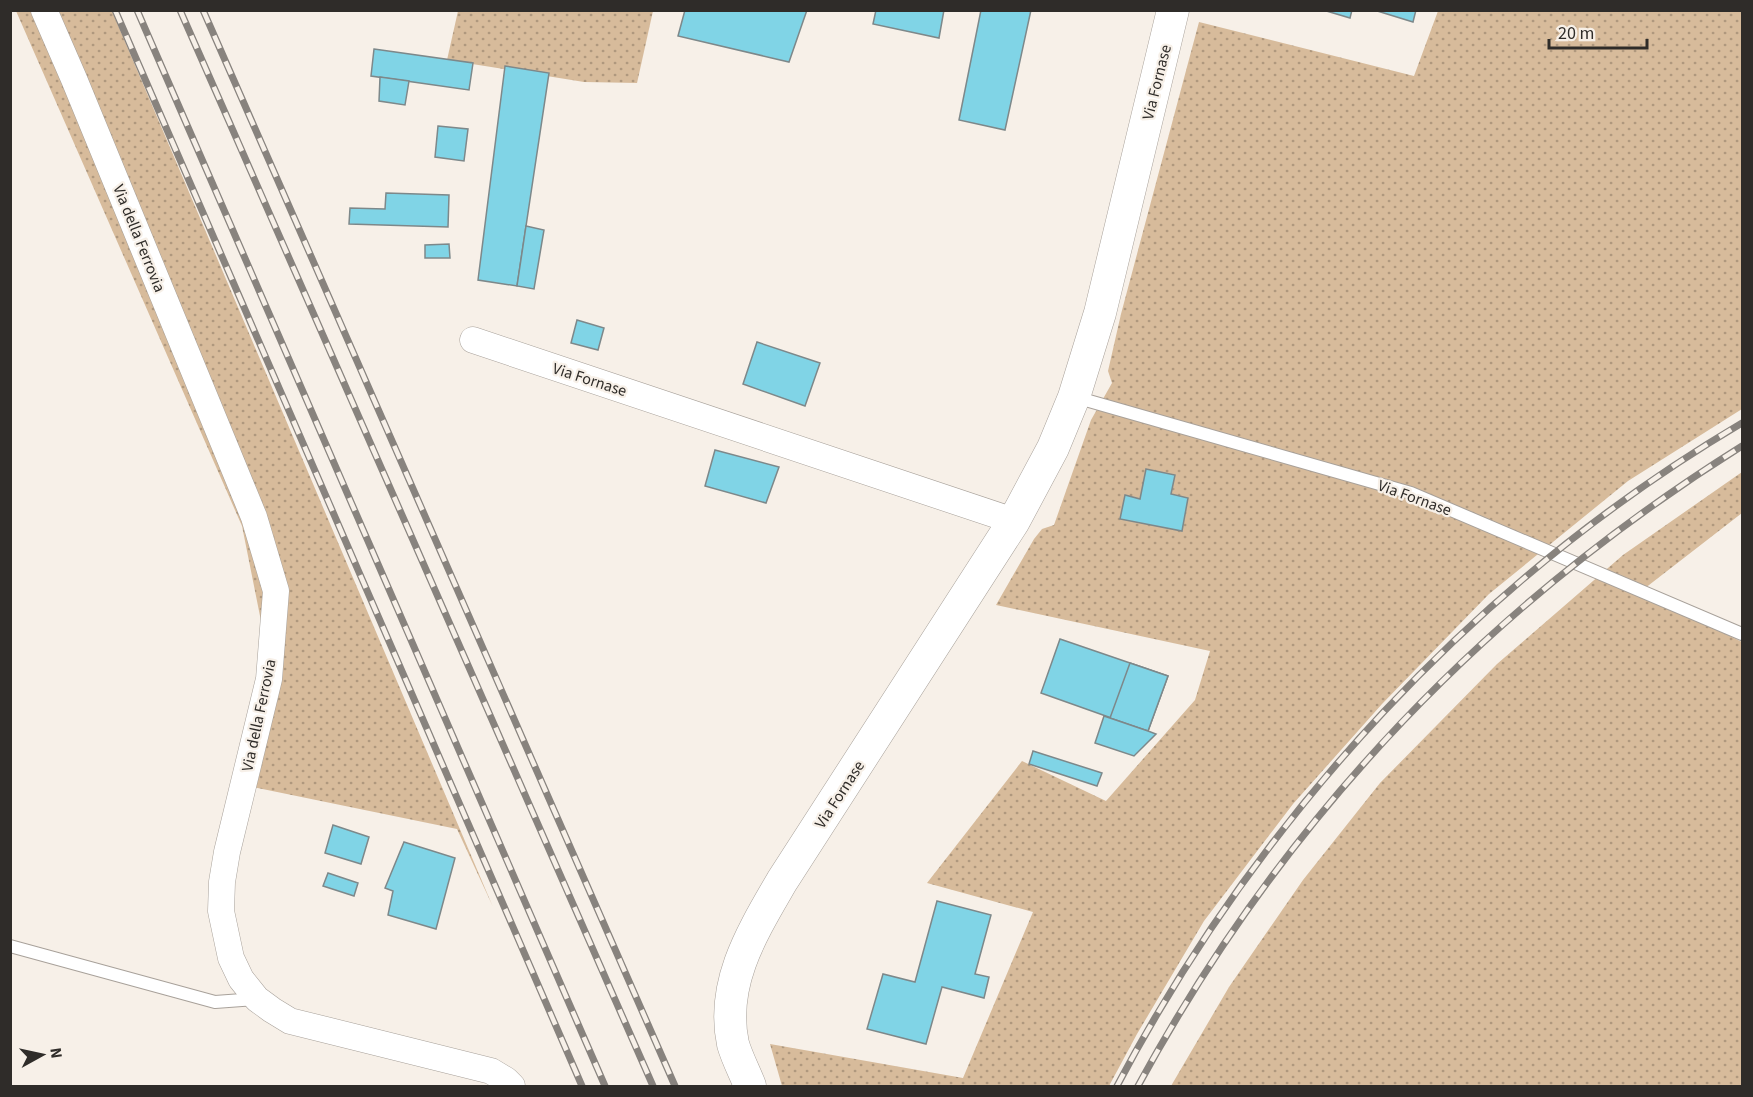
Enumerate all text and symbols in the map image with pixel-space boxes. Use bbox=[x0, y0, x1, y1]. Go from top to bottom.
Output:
scale bar bbox=[1549, 12, 1646, 50]
text: 20 m bbox=[1558, 21, 1594, 46]
street label: Via Fornase bbox=[1137, 42, 1177, 122]
street label: Via della Ferrovia bbox=[107, 181, 171, 296]
street label: Via Fornase bbox=[550, 358, 630, 402]
street label: Via Fornase bbox=[1375, 474, 1455, 521]
street label: Via della Ferrovia bbox=[236, 657, 282, 773]
street label: Via Fornase bbox=[810, 756, 870, 833]
north arrow bbox=[12, 1025, 72, 1085]
text: N bbox=[44, 1046, 67, 1060]

